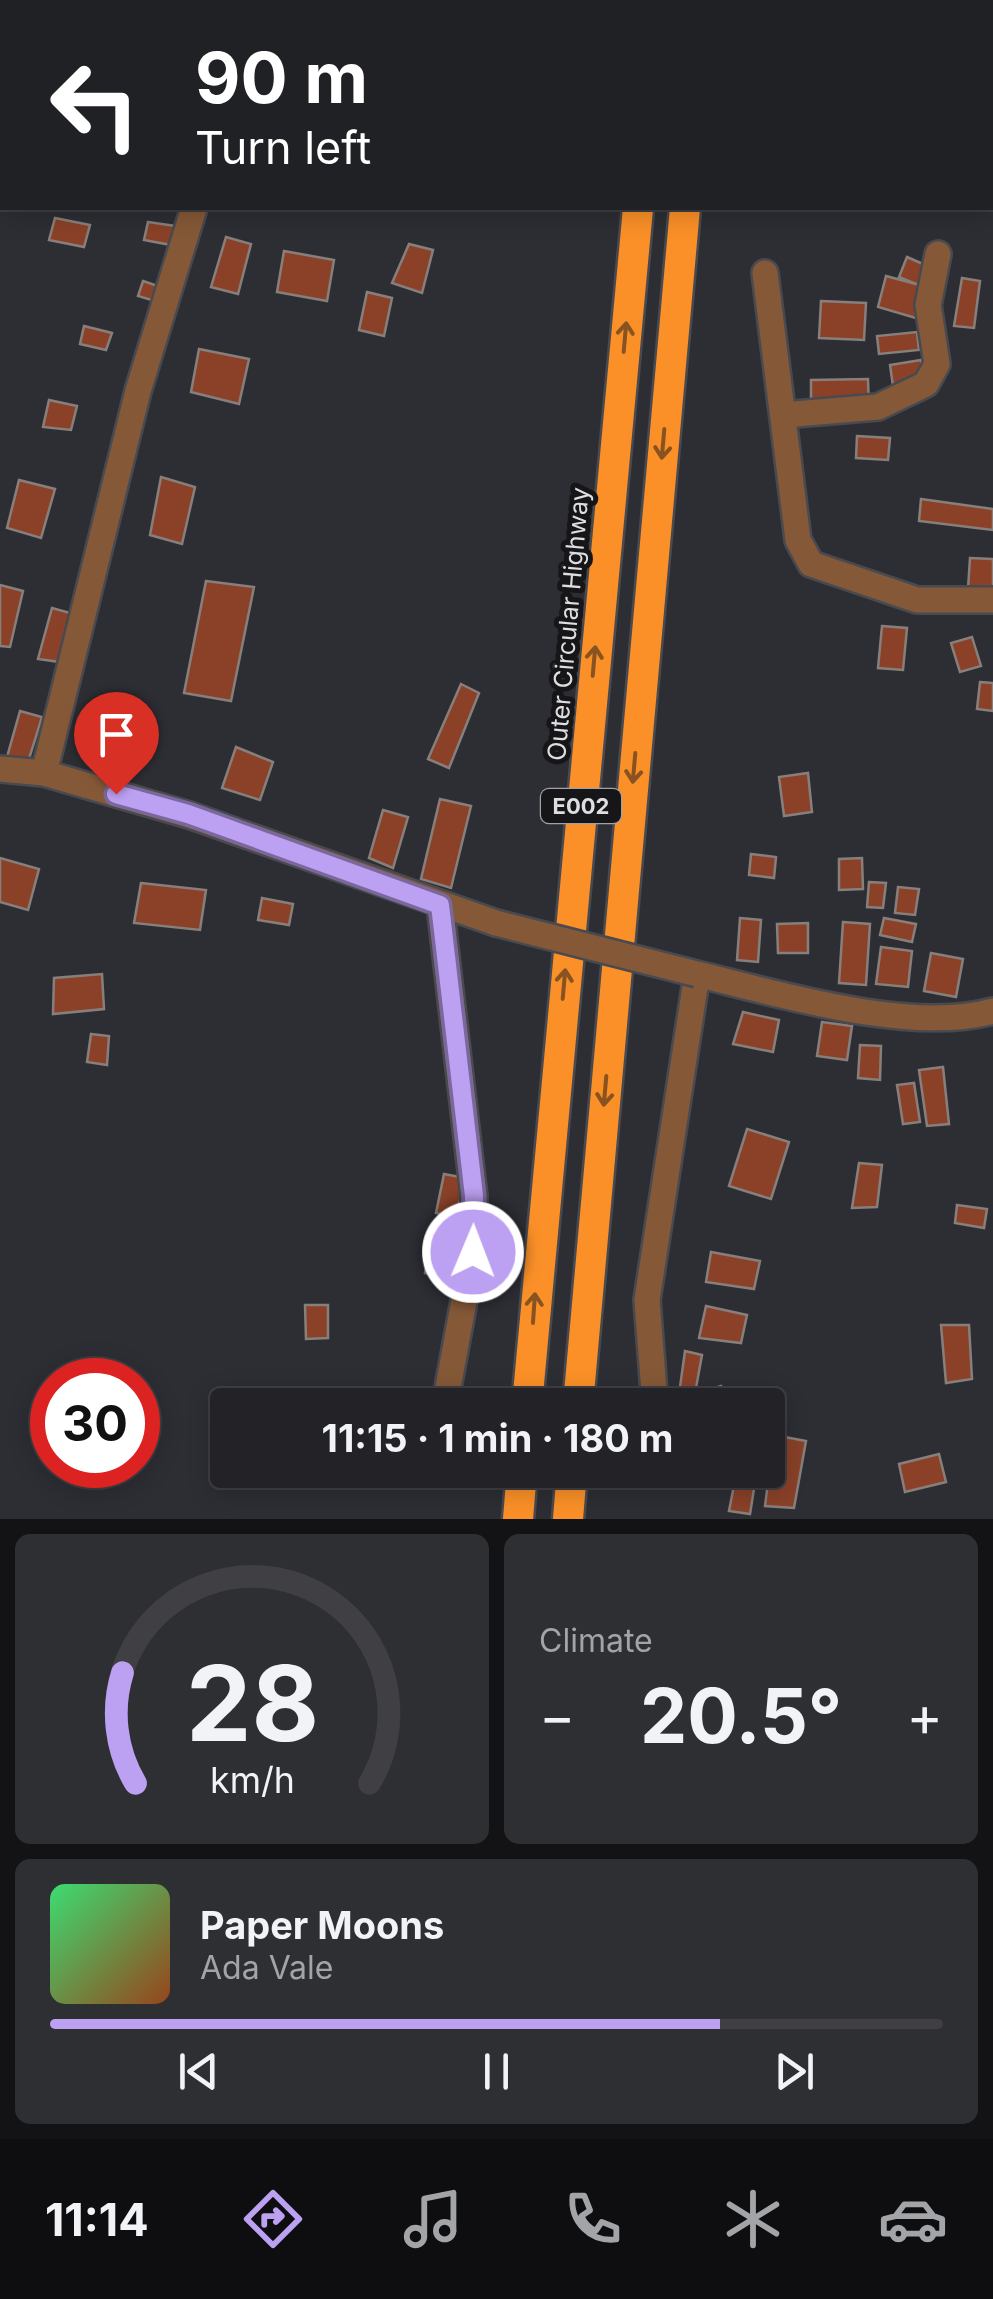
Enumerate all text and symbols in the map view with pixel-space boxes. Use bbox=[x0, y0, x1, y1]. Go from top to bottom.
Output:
text: 90 m bbox=[195, 35, 368, 120]
icon: left bbox=[30, 40, 160, 170]
text: Turn left bbox=[195, 120, 371, 175]
one-way arrow bbox=[616, 321, 635, 354]
one-way arrow bbox=[653, 427, 672, 459]
street label: Outer Circular Highway bbox=[541, 486, 595, 762]
one-way arrow bbox=[585, 645, 604, 677]
pin bbox=[74, 692, 159, 795]
icon: arrive bbox=[89, 707, 144, 762]
one-way arrow bbox=[624, 751, 643, 783]
road number: E002 bbox=[541, 789, 621, 823]
one-way arrow bbox=[554, 969, 573, 1001]
one-way arrow bbox=[596, 1075, 615, 1107]
position arrow bbox=[421, 1200, 525, 1304]
one-way arrow bbox=[524, 1292, 543, 1324]
speed limit sign: 30 bbox=[30, 1358, 160, 1488]
text: 11:15 · 1 min · 180 m bbox=[322, 1415, 673, 1461]
text: Climate bbox=[539, 1621, 653, 1660]
text: 28 bbox=[185, 1640, 319, 1766]
text: 20.5° bbox=[640, 1670, 842, 1761]
text: − bbox=[539, 1683, 575, 1749]
text: + bbox=[907, 1683, 943, 1749]
text: km/h bbox=[210, 1758, 294, 1802]
text: Paper Moons bbox=[200, 1902, 444, 1948]
text: Ada Vale bbox=[200, 1948, 333, 1987]
icon: previous bbox=[171, 2044, 226, 2099]
icon: pause bbox=[469, 2044, 524, 2099]
icon: next bbox=[767, 2044, 822, 2099]
icon: directions bbox=[238, 2184, 308, 2254]
icon: music bbox=[398, 2184, 468, 2254]
icon: phone bbox=[558, 2184, 628, 2254]
icon: climate bbox=[718, 2184, 788, 2254]
icon: car bbox=[878, 2184, 948, 2254]
text: 11:14 bbox=[45, 2192, 149, 2247]

